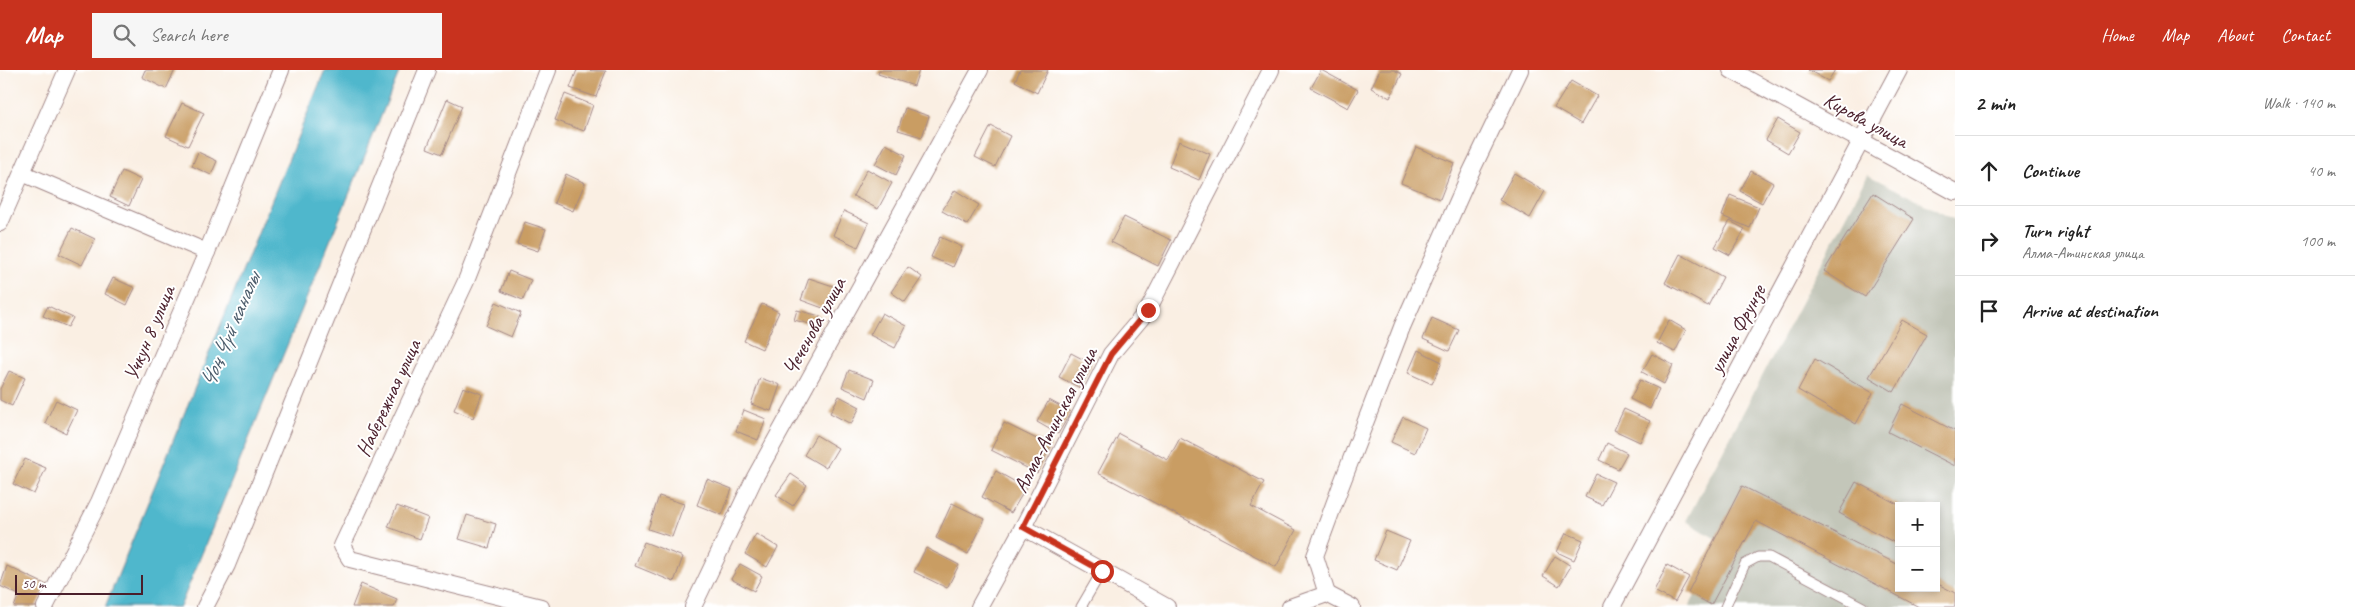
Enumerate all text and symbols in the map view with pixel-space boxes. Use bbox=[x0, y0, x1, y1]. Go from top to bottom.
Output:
search box bbox=[92, 13, 442, 58]
text: Map bbox=[25, 20, 62, 50]
icon: search bbox=[110, 21, 138, 49]
text: Search here bbox=[150, 23, 228, 47]
text: Home bbox=[2101, 24, 2134, 46]
text: Map bbox=[2162, 24, 2189, 46]
text: About bbox=[2217, 24, 2253, 46]
text: Contact bbox=[2281, 24, 2330, 46]
street label: Кирова улица bbox=[1819, 86, 1915, 155]
text: 2 min bbox=[1975, 90, 2015, 116]
text: Walk · 140 m bbox=[2263, 93, 2335, 113]
icon: ahead bbox=[1975, 157, 2003, 185]
text: Continue bbox=[2022, 159, 2079, 183]
text: 40 m bbox=[2308, 161, 2335, 181]
text: Turn right bbox=[2022, 219, 2089, 243]
icon: right bbox=[1975, 227, 2003, 255]
text: 100 m bbox=[2301, 231, 2335, 251]
text: Алма-Атинская улица bbox=[2022, 243, 2144, 263]
water label: Чоң Чүй каналы bbox=[193, 265, 268, 391]
street label: Чеченова улица bbox=[777, 271, 852, 379]
street label: улица Фрунзе bbox=[1702, 279, 1772, 379]
street label: Учкун 8 улица bbox=[117, 280, 181, 384]
icon: arrive bbox=[1975, 297, 2003, 325]
route end bbox=[1137, 299, 1160, 322]
text: Arrive at destination bbox=[2022, 299, 2158, 323]
street label: Набережная улица bbox=[350, 334, 427, 461]
street label: Алма-Атинская улица bbox=[1007, 341, 1104, 497]
map controls bbox=[1895, 502, 1940, 592]
button: + bbox=[1895, 502, 1940, 547]
button: − bbox=[1895, 547, 1940, 592]
route start bbox=[1091, 560, 1114, 583]
scale bar bbox=[15, 572, 142, 595]
text: 50 m bbox=[22, 575, 46, 592]

